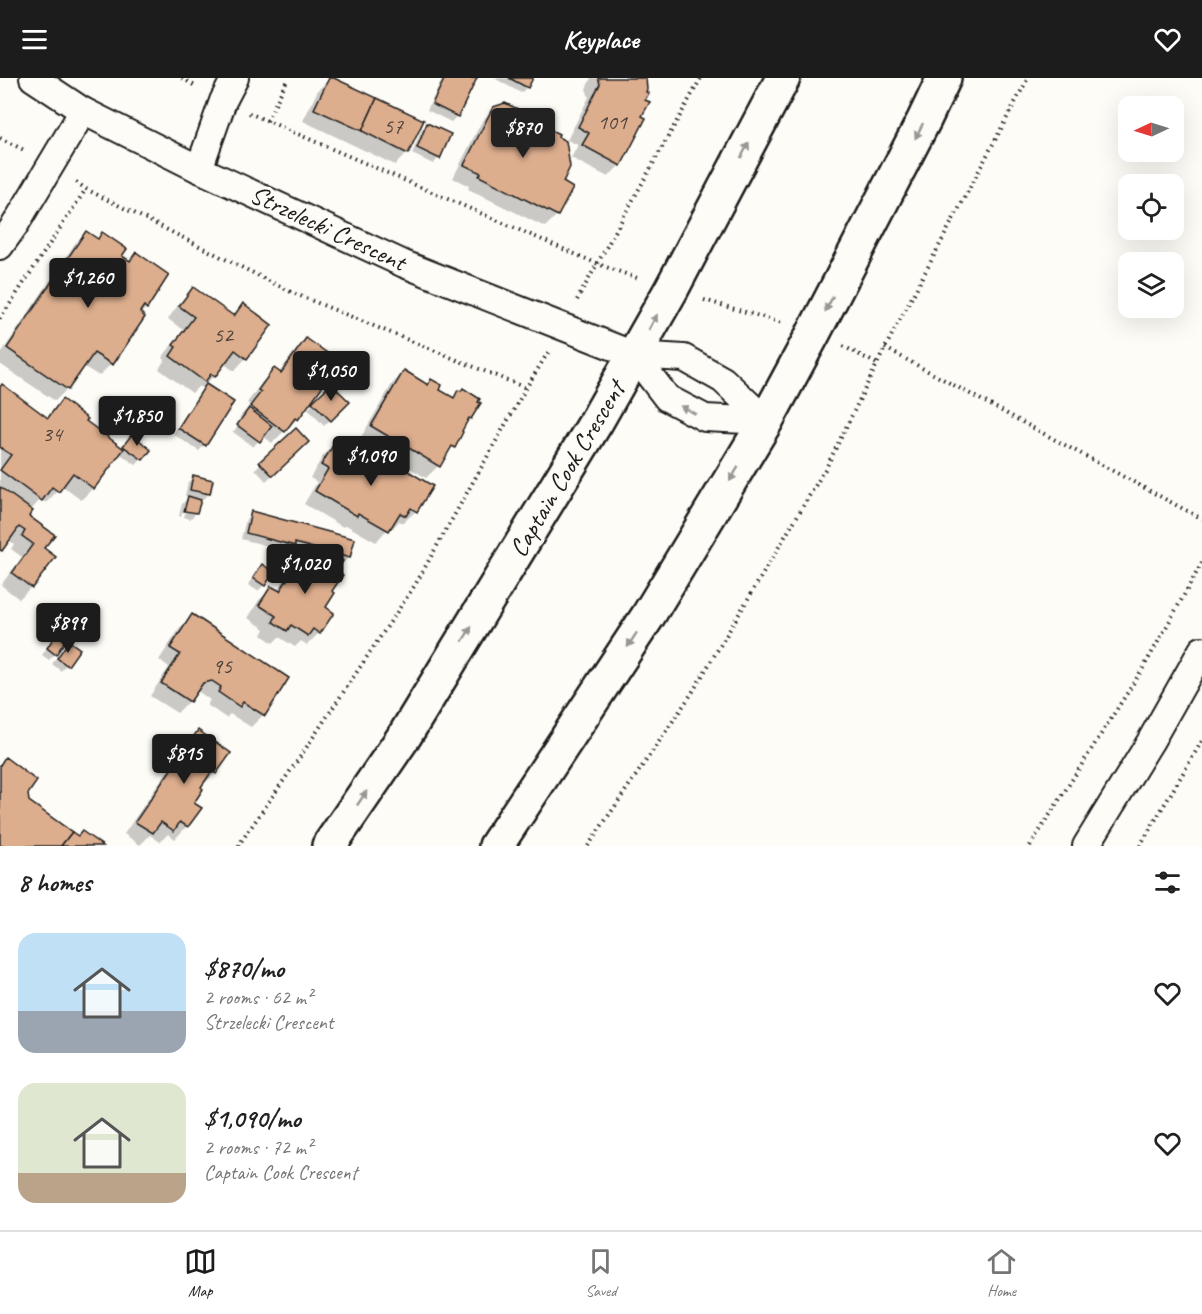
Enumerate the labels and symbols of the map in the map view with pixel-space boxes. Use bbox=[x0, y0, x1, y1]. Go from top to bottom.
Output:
north arrow bbox=[1118, 96, 1184, 162]
pin: $870 bbox=[487, 108, 559, 159]
house number: 101 bbox=[597, 108, 628, 136]
house number: 57 bbox=[383, 112, 404, 140]
one-way arrow bbox=[914, 122, 924, 139]
one-way arrow bbox=[740, 141, 750, 158]
street label: Strzelecki Crescent bbox=[245, 178, 413, 279]
pin: $1,260 bbox=[39, 258, 137, 309]
one-way arrow bbox=[824, 296, 834, 313]
one-way arrow bbox=[648, 313, 658, 330]
house number: 52 bbox=[213, 321, 235, 349]
pin: $1,050 bbox=[282, 351, 380, 402]
street label: Captain Cook Crescent bbox=[502, 372, 634, 563]
pin: $1,850 bbox=[88, 396, 186, 447]
one-way arrow bbox=[680, 405, 697, 414]
house number: 34 bbox=[42, 420, 64, 448]
pin: $1,090 bbox=[322, 436, 420, 487]
one-way arrow bbox=[728, 466, 739, 482]
pin: $1,020 bbox=[256, 544, 354, 595]
pin: $899 bbox=[32, 603, 104, 654]
one-way arrow bbox=[462, 626, 473, 642]
one-way arrow bbox=[627, 632, 638, 648]
house number: 95 bbox=[212, 652, 233, 680]
pin: $815 bbox=[148, 734, 220, 785]
one-way arrow bbox=[356, 790, 368, 806]

